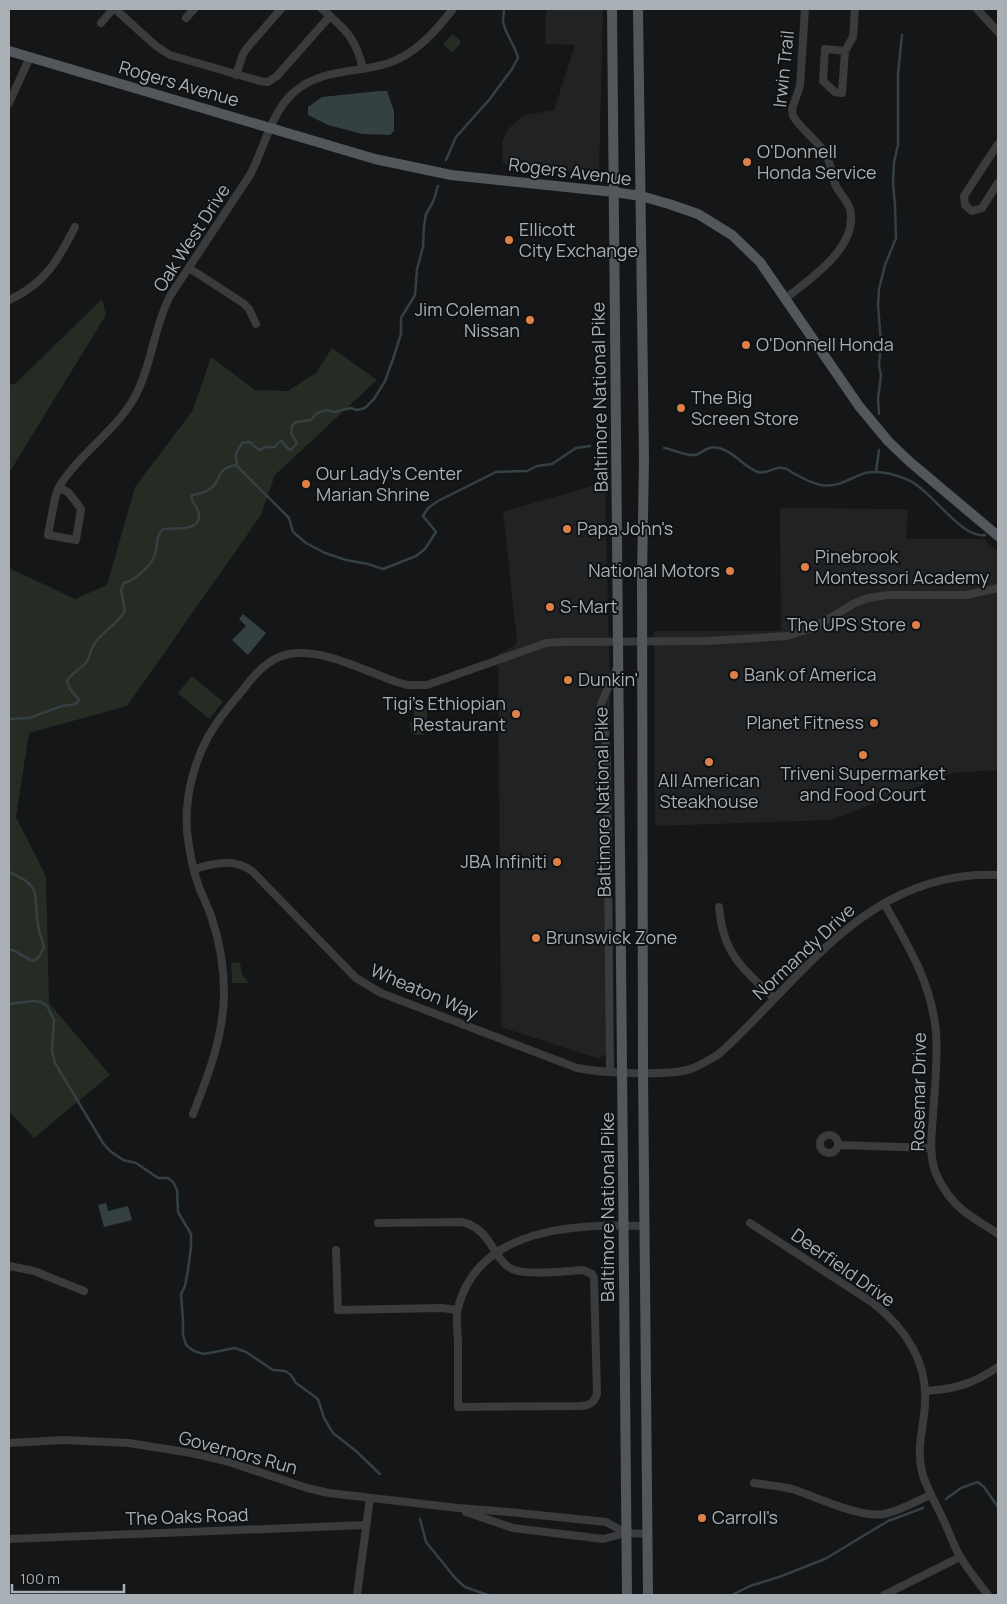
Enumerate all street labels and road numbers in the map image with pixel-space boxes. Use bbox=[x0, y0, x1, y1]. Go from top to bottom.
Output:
street label: Irwin Trail bbox=[767, 29, 799, 109]
street label: Rogers Avenue bbox=[116, 54, 242, 112]
street label: Rogers Avenue bbox=[507, 152, 633, 190]
street label: Oak West Drive bbox=[147, 179, 235, 296]
street label: Baltimore National Pike bbox=[585, 302, 613, 492]
street label: Baltimore National Pike bbox=[588, 707, 616, 897]
street label: Normandy Drive bbox=[747, 898, 859, 1005]
street label: Wheaton Way bbox=[367, 958, 482, 1025]
street label: Rosemar Drive bbox=[905, 1032, 931, 1152]
street label: Baltimore National Pike bbox=[595, 1112, 619, 1302]
street label: Deerfield Drive bbox=[787, 1222, 900, 1312]
street label: Governors Run bbox=[176, 1425, 300, 1479]
street label: The Oaks Road bbox=[125, 1502, 249, 1530]

